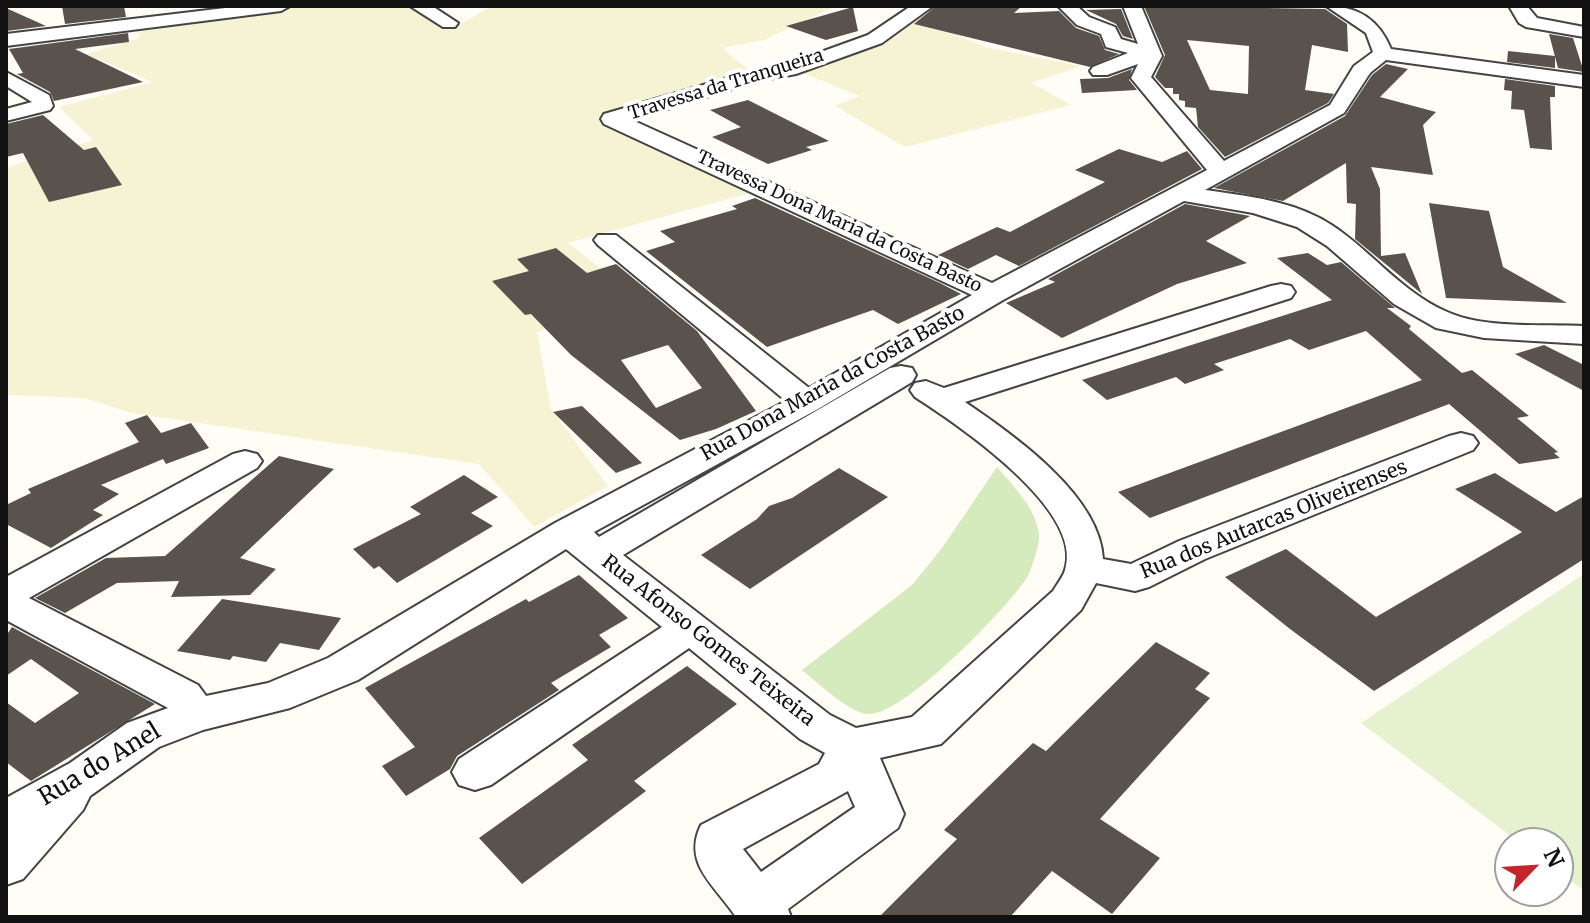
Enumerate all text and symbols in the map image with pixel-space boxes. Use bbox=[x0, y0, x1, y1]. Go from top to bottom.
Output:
street label: Travessa da Tranqueira bbox=[626, 45, 826, 125]
street label: Travessa Dona Maria da Costa Basto bbox=[693, 146, 985, 298]
street label: Rua Dona Maria da Costa Basto bbox=[697, 301, 969, 467]
street label: Rua dos Autarcas Oliveirenses bbox=[1137, 455, 1411, 585]
street label: Rua Afonso Gomes Teixeira bbox=[597, 550, 819, 732]
street label: Rua do Anel bbox=[34, 717, 166, 813]
north arrow bbox=[1494, 827, 1574, 907]
text: N bbox=[1538, 844, 1570, 871]

